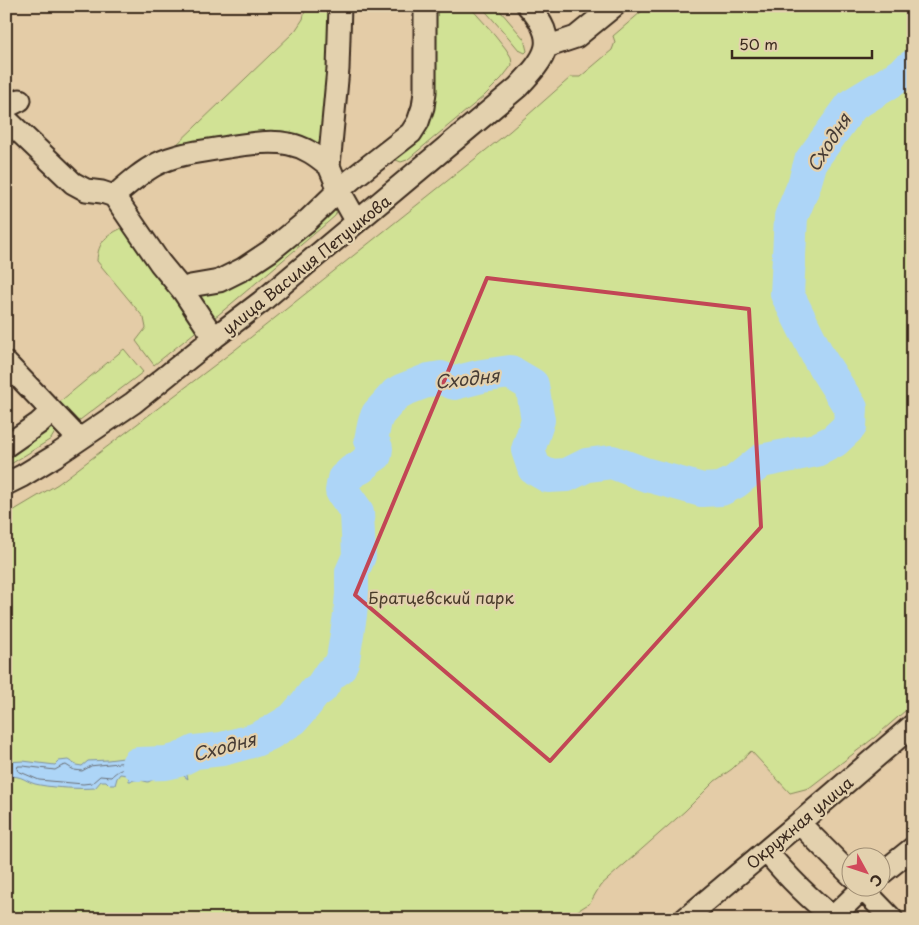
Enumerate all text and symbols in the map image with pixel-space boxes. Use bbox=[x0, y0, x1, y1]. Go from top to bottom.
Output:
scale bar bbox=[732, 28, 872, 60]
text: 50 m bbox=[739, 32, 778, 55]
water label: Сходня bbox=[799, 106, 858, 176]
street label: улица Василия Петушкова bbox=[217, 188, 395, 340]
water label: Сходня bbox=[433, 361, 502, 395]
park label: Братцевский парк bbox=[368, 585, 514, 609]
water label: Сходня bbox=[189, 724, 260, 767]
street label: Окружная улица bbox=[740, 770, 858, 874]
north arrow bbox=[842, 848, 892, 898]
text: С bbox=[865, 870, 888, 891]

